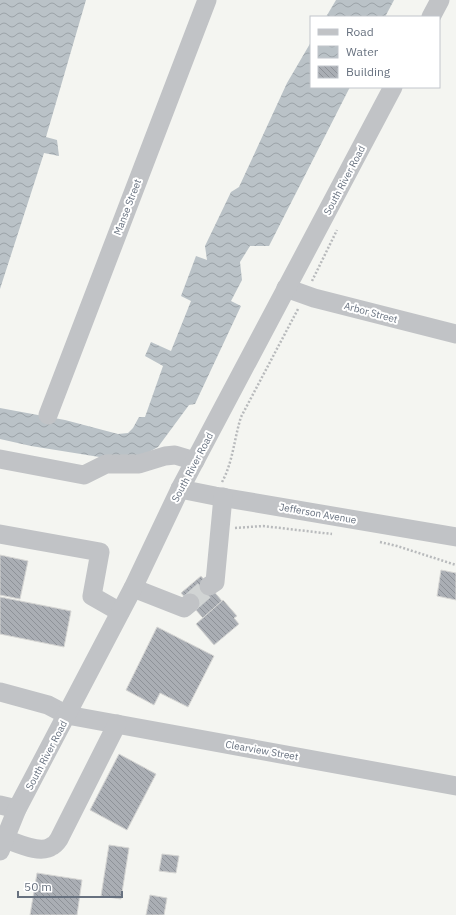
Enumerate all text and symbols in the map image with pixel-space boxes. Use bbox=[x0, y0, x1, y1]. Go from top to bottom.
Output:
legend bbox=[310, 16, 440, 88]
text: Road bbox=[346, 24, 374, 39]
text: Water bbox=[346, 44, 379, 59]
text: Building bbox=[346, 64, 391, 79]
street label: South River Road bbox=[321, 143, 368, 217]
street label: Manse Street bbox=[111, 177, 144, 237]
street label: Arbor Street bbox=[343, 299, 400, 326]
street label: South River Road bbox=[169, 430, 216, 504]
street label: Jefferson Avenue bbox=[278, 500, 358, 527]
street label: South River Road bbox=[23, 718, 70, 792]
street label: Clearview Street bbox=[224, 738, 300, 763]
scale bar bbox=[18, 873, 122, 899]
text: 50 m bbox=[24, 879, 52, 894]

